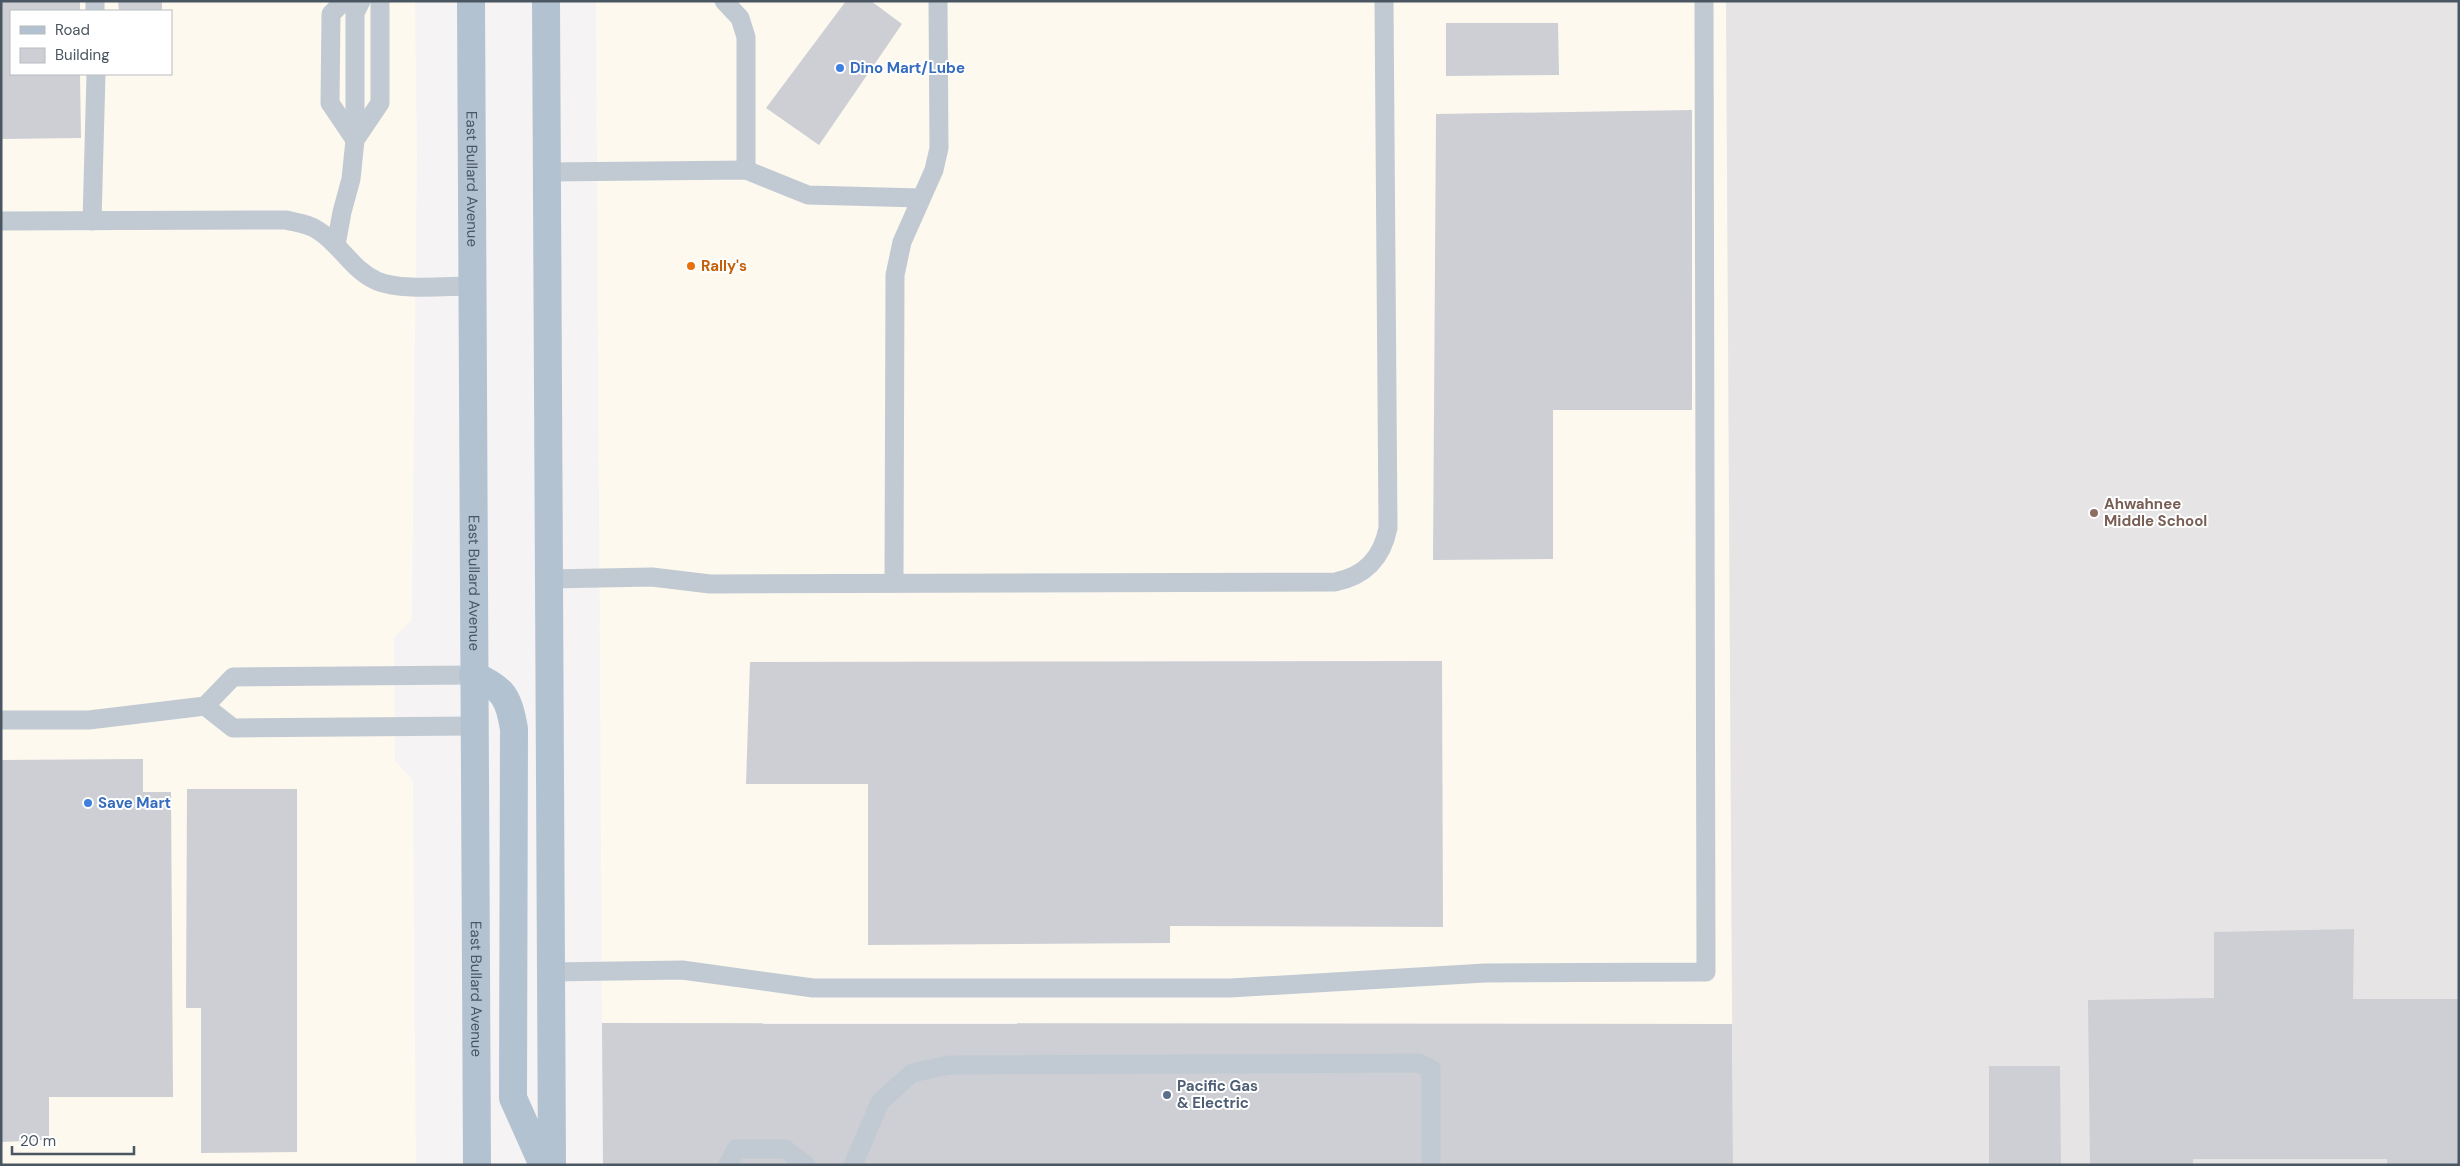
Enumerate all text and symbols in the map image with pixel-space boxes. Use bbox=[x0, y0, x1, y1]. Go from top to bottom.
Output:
legend bbox=[10, 10, 172, 75]
text: Road bbox=[55, 20, 90, 40]
text: Building bbox=[55, 45, 110, 65]
place label: Dino Mart/Lube bbox=[850, 58, 965, 78]
marker: Dino Mart/Lube bbox=[834, 62, 846, 74]
street label: East Bullard Avenue bbox=[462, 111, 482, 247]
place label: Rally's bbox=[701, 256, 747, 276]
marker: Rally's bbox=[685, 260, 697, 272]
place label: Ahwahnee Middle School bbox=[2104, 494, 2207, 531]
marker: Ahwahnee Middle School bbox=[2088, 507, 2100, 519]
street label: East Bullard Avenue bbox=[464, 515, 484, 651]
place label: Save Mart bbox=[98, 793, 171, 813]
marker: Save Mart bbox=[82, 797, 94, 809]
street label: East Bullard Avenue bbox=[466, 921, 486, 1057]
place label: Pacific Gas & Electric bbox=[1177, 1076, 1258, 1113]
marker: Pacific Gas & Electric bbox=[1161, 1089, 1173, 1101]
scale bar bbox=[12, 1124, 135, 1156]
text: 20 m bbox=[20, 1131, 56, 1151]

